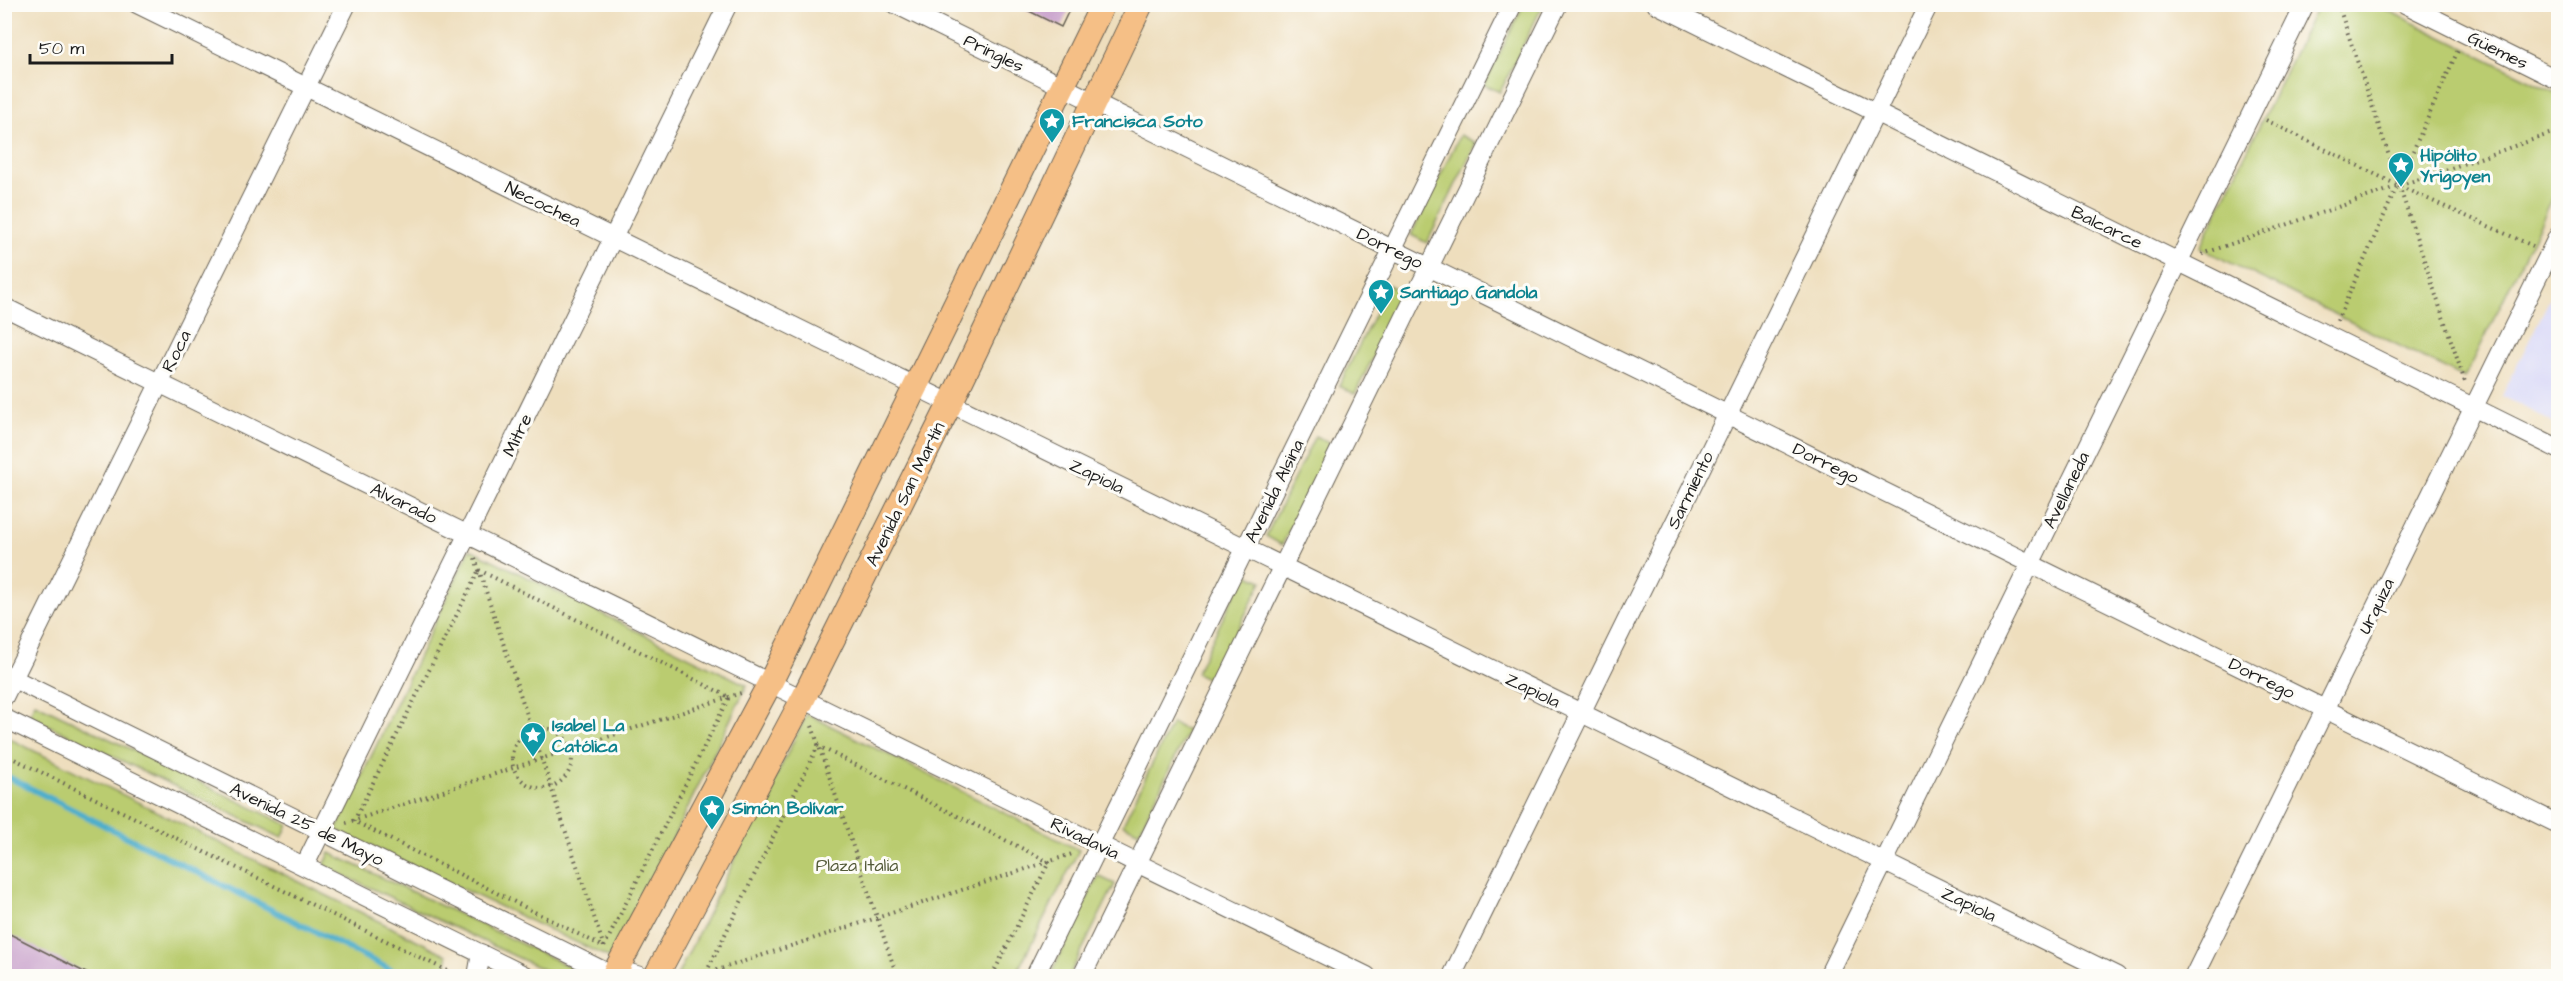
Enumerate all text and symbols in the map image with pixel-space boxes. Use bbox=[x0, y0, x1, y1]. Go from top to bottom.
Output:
street label: Güemes bbox=[2463, 25, 2532, 76]
scale bar bbox=[30, 27, 172, 65]
street label: Pringles bbox=[959, 28, 1028, 80]
text: 50 m bbox=[39, 36, 84, 61]
place icon: Francisca Soto bbox=[1037, 106, 1067, 144]
place label: Francisca Soto bbox=[1072, 109, 1203, 134]
place label: Hipólito Yrigoyen bbox=[2420, 143, 2490, 190]
place icon: Hipólito Yrigoyen bbox=[2386, 150, 2416, 188]
street label: Necochea bbox=[501, 175, 585, 234]
street label: Balcarce bbox=[2067, 199, 2147, 256]
street label: Dorrego bbox=[1352, 222, 1427, 276]
place icon: Santiago Gandola bbox=[1366, 277, 1396, 315]
place label: Santiago Gandola bbox=[1399, 280, 1538, 306]
street label: Roca bbox=[156, 326, 197, 376]
street label: Mitre bbox=[496, 409, 539, 461]
street label: Avenida San Martín bbox=[860, 418, 951, 571]
street label: Avenida Alsina bbox=[1239, 435, 1310, 547]
street label: Dorrego bbox=[1788, 437, 1863, 491]
street label: Sarmiento bbox=[1661, 447, 1720, 533]
street label: Avellaneda bbox=[2037, 448, 2096, 533]
street label: Zapiola bbox=[1065, 452, 1128, 500]
street label: Alvarado bbox=[366, 477, 441, 530]
street label: Urquiza bbox=[2352, 574, 2401, 638]
street label: Dorrego bbox=[2224, 652, 2299, 706]
street label: Zapiola bbox=[1501, 666, 1564, 714]
place label: Isabel La Católica bbox=[552, 713, 625, 759]
place icon: Isabel La Católica bbox=[518, 720, 548, 758]
street label: Avenida 25 de Mayo bbox=[225, 776, 388, 873]
place icon: Simón Bolívar bbox=[697, 793, 727, 831]
place label: Simón Bolívar bbox=[731, 796, 844, 821]
street label: Rivadavia bbox=[1046, 811, 1123, 866]
park label: Plaza Italia bbox=[816, 853, 898, 878]
street label: Zapiola bbox=[1937, 880, 2000, 928]

